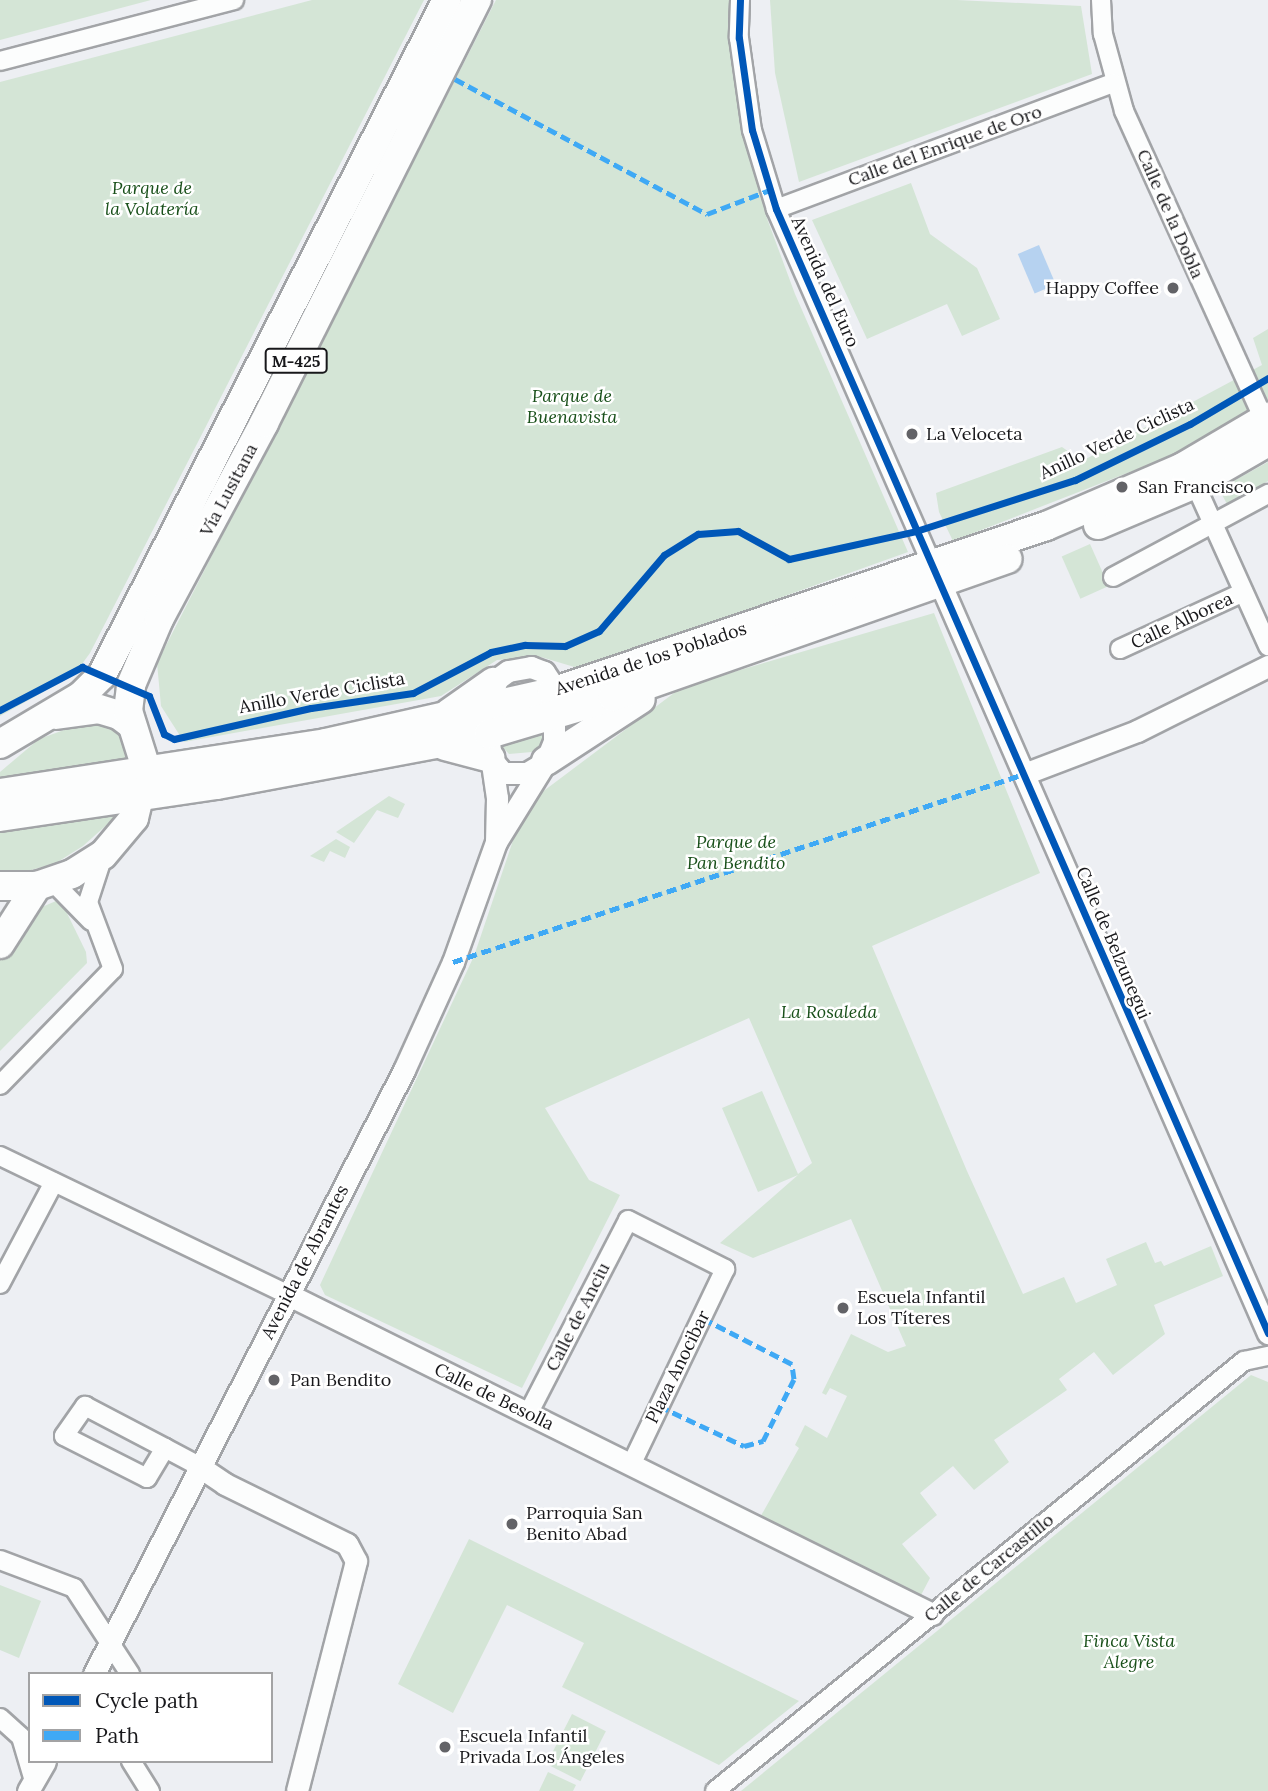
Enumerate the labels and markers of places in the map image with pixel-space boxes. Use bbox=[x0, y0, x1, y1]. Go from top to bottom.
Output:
place label: Happy Coffee bbox=[1046, 277, 1159, 299]
marker: Happy Coffee bbox=[1165, 280, 1181, 296]
place label: La Veloceta bbox=[926, 423, 1022, 445]
marker: La Veloceta bbox=[904, 426, 920, 442]
place label: San Francisco bbox=[1138, 476, 1254, 498]
marker: San Francisco bbox=[1112, 477, 1132, 497]
place label: Escuela Infantil Los Títeres bbox=[857, 1287, 985, 1330]
marker: Escuela Infantil Los Títeres bbox=[835, 1300, 851, 1316]
place label: Pan Bendito bbox=[290, 1369, 391, 1391]
marker: Pan Bendito bbox=[264, 1370, 284, 1390]
place label: Parroquia San Benito Abad bbox=[526, 1503, 643, 1546]
marker: Parroquia San Benito Abad bbox=[504, 1516, 520, 1532]
place label: Escuela Infantil Privada Los Ángeles bbox=[459, 1726, 625, 1768]
marker: Escuela Infantil Privada Los Ángeles bbox=[437, 1739, 453, 1755]

